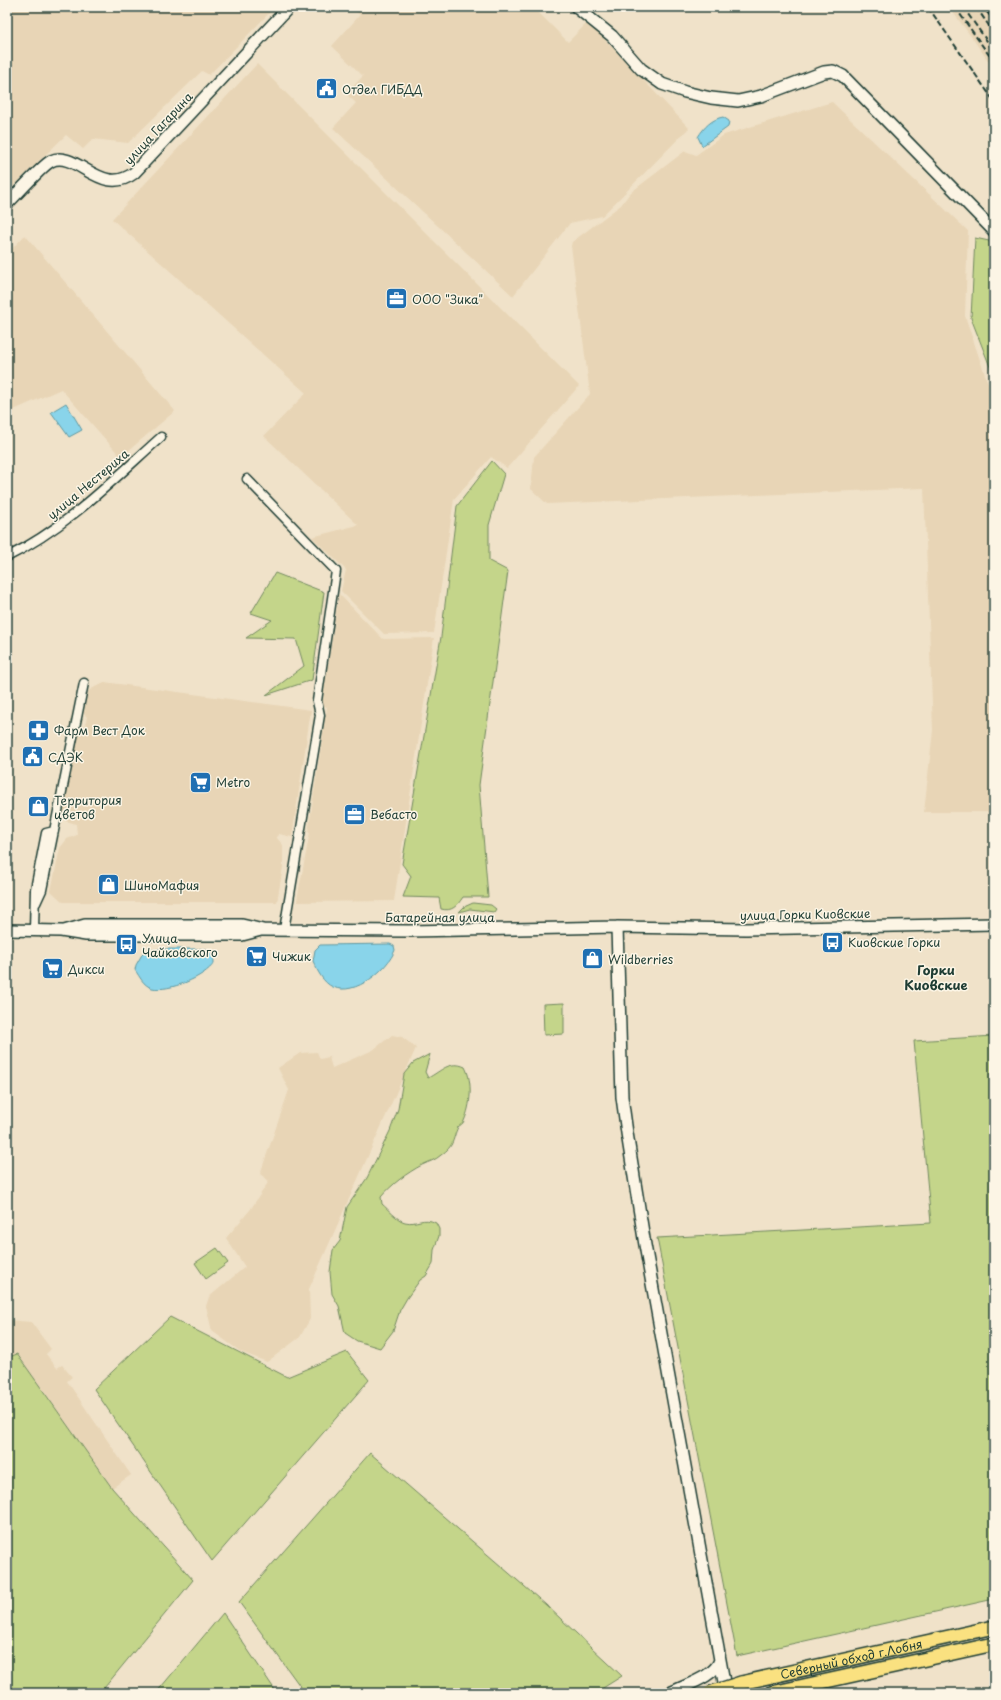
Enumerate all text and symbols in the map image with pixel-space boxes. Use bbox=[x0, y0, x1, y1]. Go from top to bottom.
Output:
public building icon: Отдел ГИБДД bbox=[314, 76, 340, 102]
place label: Отдел ГИБДД bbox=[342, 80, 423, 98]
street label: улица Гагарина bbox=[119, 87, 197, 168]
office icon: ООО "Зика" bbox=[383, 286, 409, 312]
place label: ООО "Зика" bbox=[412, 290, 483, 308]
street label: улица Нестериха bbox=[43, 444, 133, 524]
pharmacy icon: Фарм Вест Док bbox=[26, 717, 52, 743]
place label: Фарм Вест Док bbox=[54, 721, 146, 739]
public building icon: СДЭК bbox=[19, 744, 45, 770]
place label: СДЭК bbox=[48, 748, 83, 766]
supermarket icon: Metro bbox=[188, 769, 214, 795]
place label: Metro bbox=[216, 773, 250, 791]
place label: Территория цветов bbox=[54, 791, 122, 823]
shop icon: Территория цветов bbox=[26, 794, 52, 820]
office icon: Вебасто bbox=[342, 801, 368, 827]
place label: Вебасто bbox=[370, 805, 418, 823]
shop icon: ШиноМафия bbox=[96, 872, 122, 898]
place label: ШиноМафия bbox=[124, 876, 200, 894]
street label: улица Горки Киовские bbox=[740, 904, 870, 924]
street label: Батарейная улица bbox=[385, 908, 495, 926]
place label: Улица Чайковского bbox=[142, 929, 218, 961]
bus stop icon: Киовские Горки bbox=[820, 929, 846, 955]
bus stop icon: Улица Чайковского bbox=[114, 932, 140, 958]
place label: Киовские Горки bbox=[848, 933, 940, 951]
supermarket icon: Чижик bbox=[244, 943, 270, 969]
shop icon: Wildberries bbox=[579, 946, 605, 972]
place label: Чижик bbox=[272, 947, 312, 965]
place label: Wildberries bbox=[608, 950, 674, 968]
supermarket icon: Дикси bbox=[40, 956, 66, 982]
place label: Дикси bbox=[67, 960, 105, 978]
district label: Горки Киовские bbox=[904, 960, 968, 994]
street label: Северный обход г.Лобня bbox=[779, 1634, 924, 1683]

